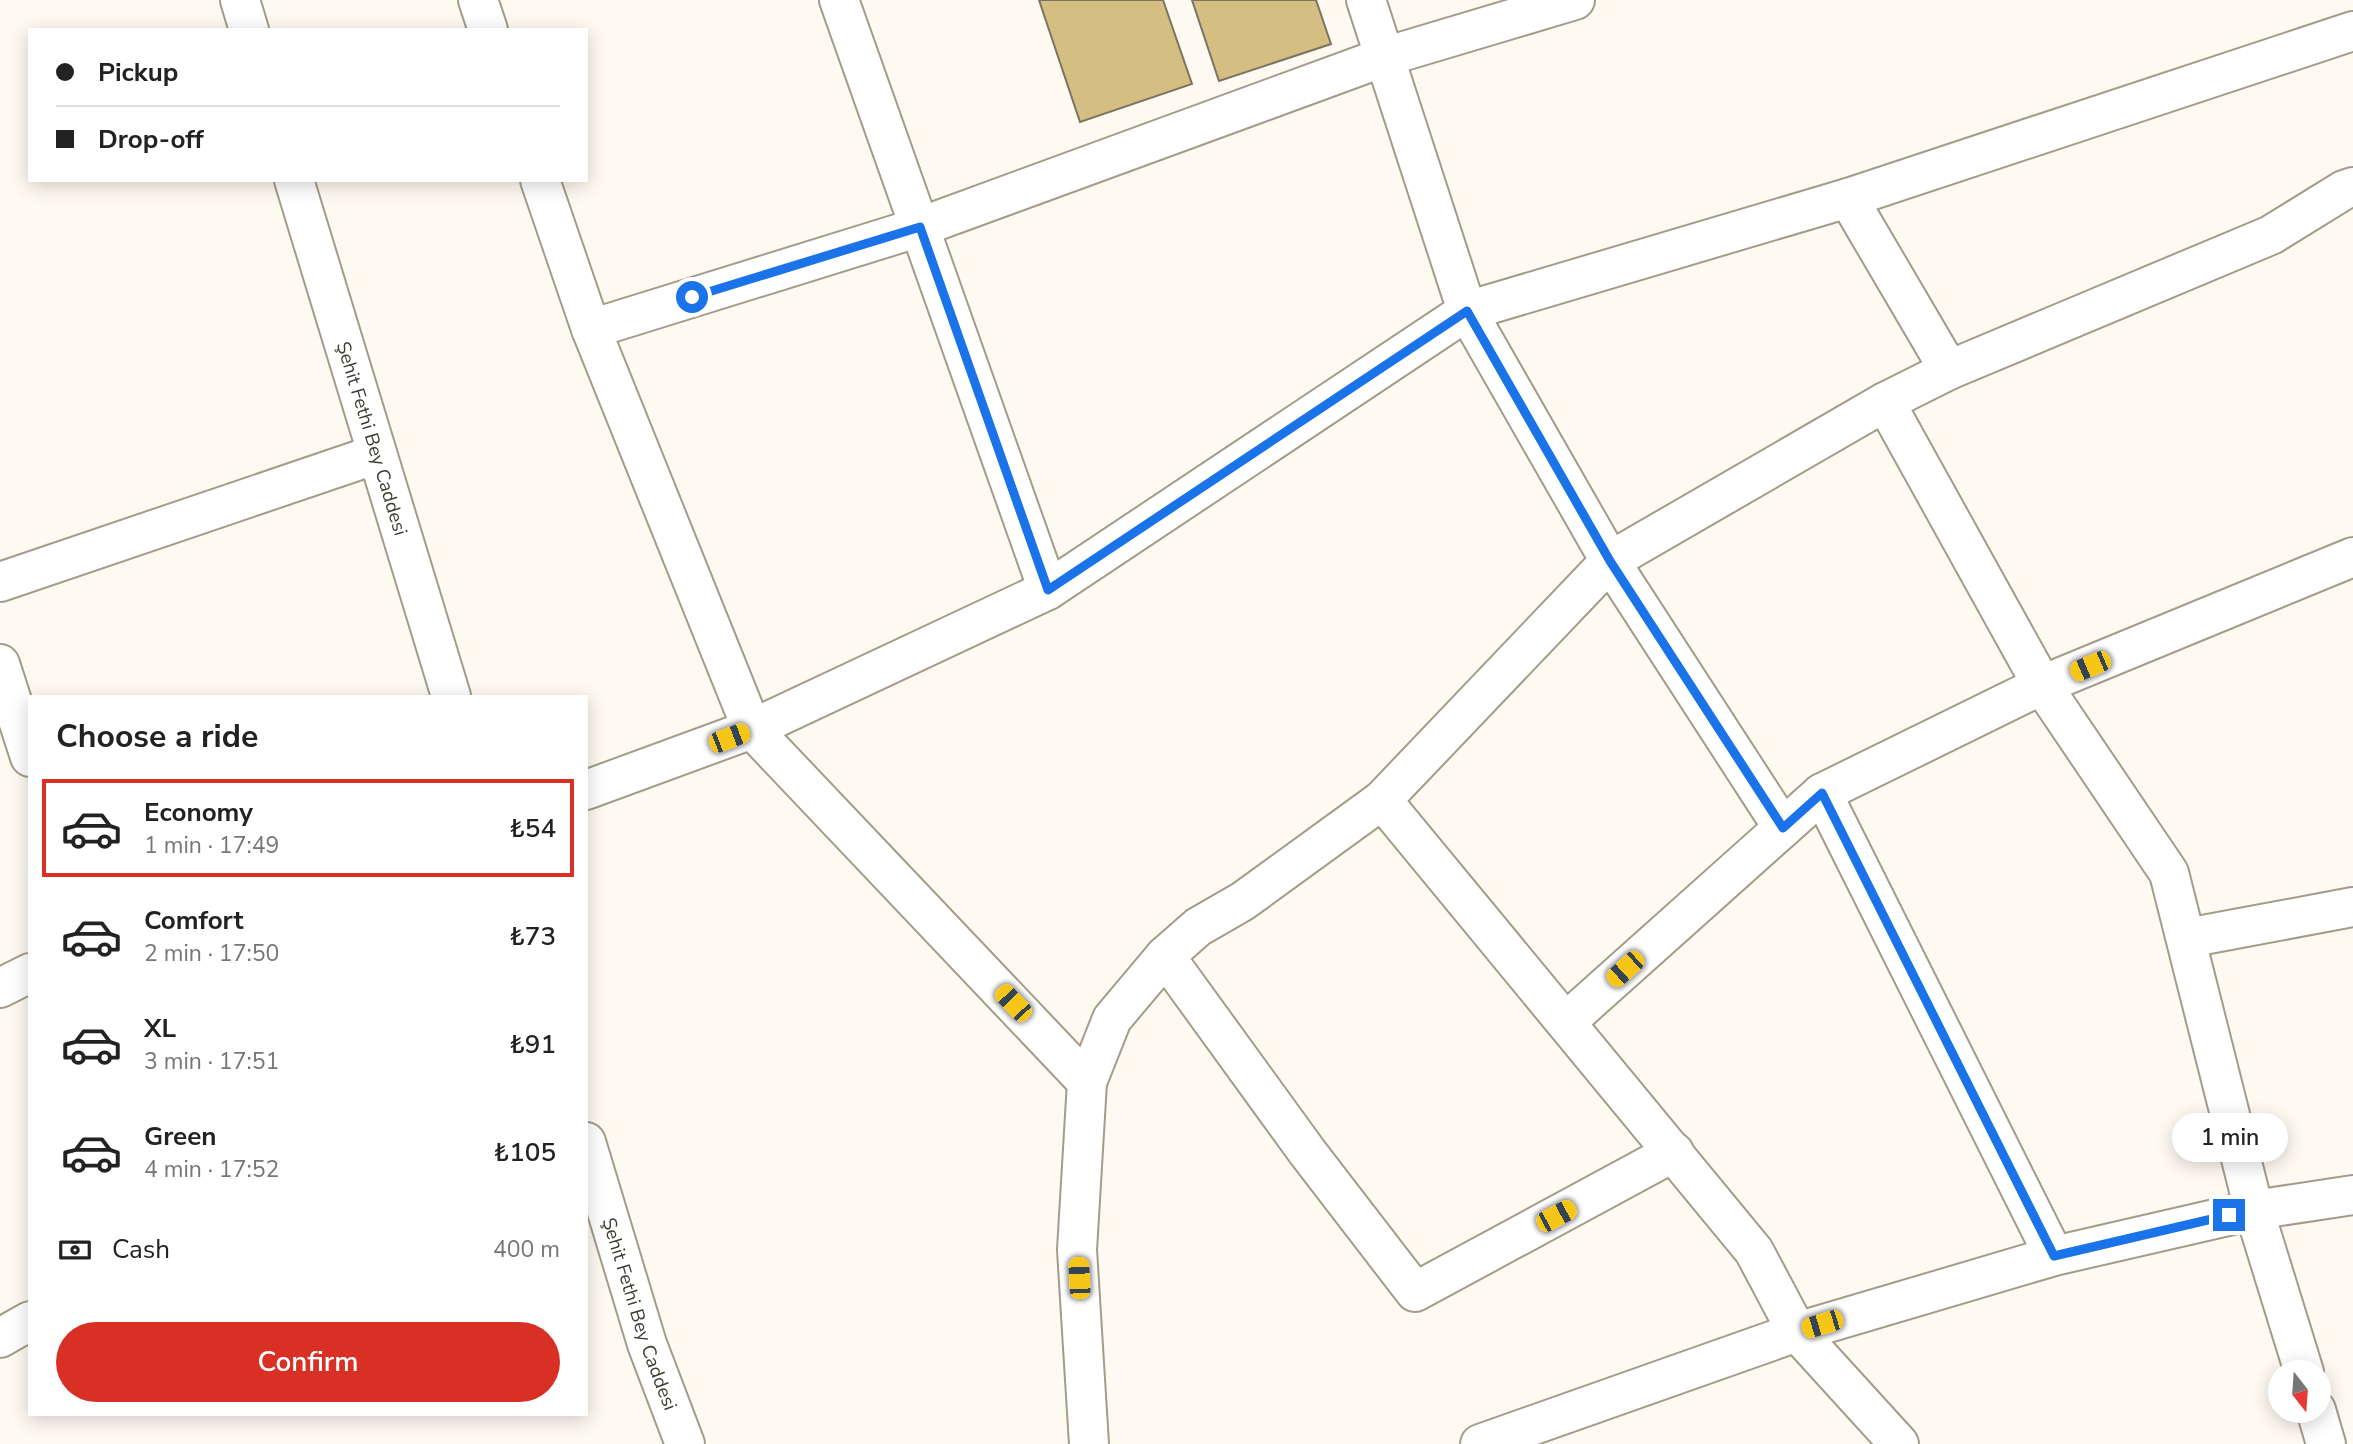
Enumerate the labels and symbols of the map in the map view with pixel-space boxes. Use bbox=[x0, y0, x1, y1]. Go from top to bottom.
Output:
route start bbox=[676, 281, 708, 313]
street label: Şehit Fethi Bey Caddesi bbox=[330, 338, 413, 539]
car bbox=[2067, 648, 2114, 684]
car bbox=[706, 721, 753, 755]
car bbox=[1603, 947, 1648, 991]
car bbox=[991, 981, 1036, 1025]
callout: 1 min bbox=[2171, 1114, 2287, 1162]
car bbox=[1533, 1197, 1580, 1235]
route end bbox=[2213, 1199, 2245, 1231]
street label: Şehit Fethi Bey Caddesi bbox=[596, 1214, 683, 1414]
car bbox=[1068, 1256, 1091, 1300]
car bbox=[1799, 1308, 1846, 1340]
north arrow bbox=[2268, 1360, 2331, 1423]

